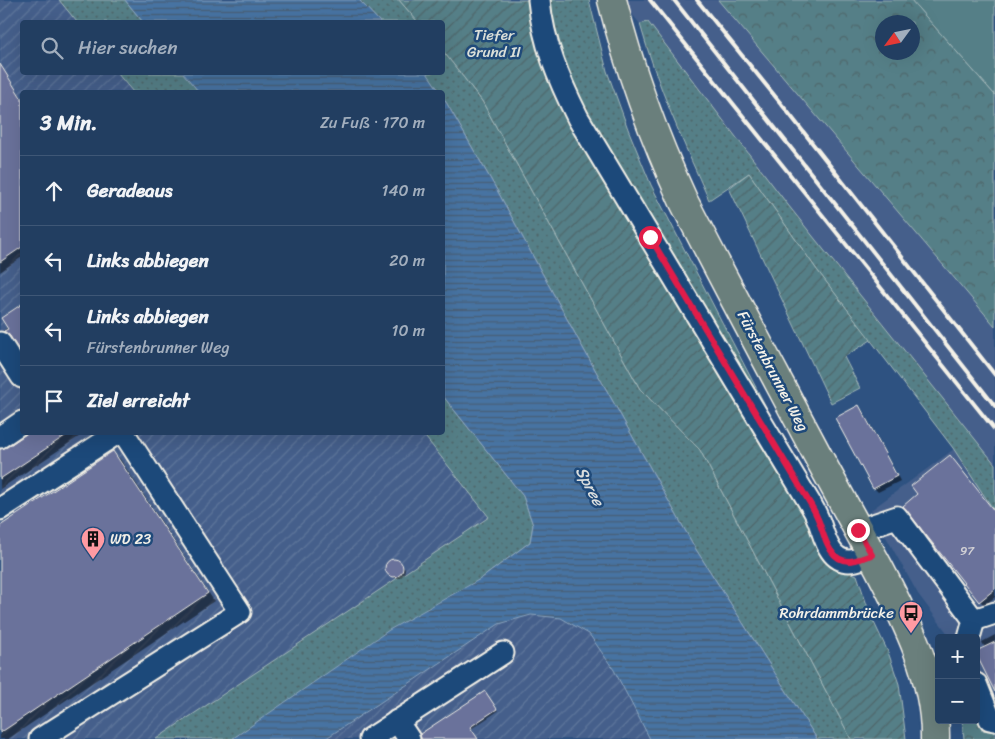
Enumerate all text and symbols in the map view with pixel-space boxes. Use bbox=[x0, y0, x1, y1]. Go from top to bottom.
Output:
north arrow bbox=[875, 15, 920, 60]
search box bbox=[20, 20, 445, 75]
park label: Tiefer Grund II bbox=[467, 22, 521, 65]
text: Hier suchen bbox=[78, 31, 178, 64]
icon: search bbox=[38, 34, 66, 62]
text: 3 Min. bbox=[40, 104, 98, 142]
text: Zu Fuß · 170 m bbox=[320, 108, 425, 137]
text: Geradeaus bbox=[87, 174, 173, 207]
text: 140 m bbox=[382, 176, 425, 205]
icon: ahead bbox=[40, 177, 68, 205]
route start bbox=[639, 226, 662, 249]
text: Links abbiegen bbox=[87, 244, 209, 277]
text: 20 m bbox=[389, 246, 425, 275]
icon: left bbox=[40, 247, 68, 275]
text: Links abbiegen bbox=[87, 300, 209, 333]
street label: Fürstenbrunner Weg bbox=[730, 306, 816, 436]
text: 10 m bbox=[392, 316, 425, 345]
icon: left bbox=[40, 317, 68, 345]
text: Fürstenbrunner Weg bbox=[87, 333, 230, 362]
text: Ziel erreicht bbox=[87, 384, 190, 417]
icon: arrive bbox=[40, 387, 68, 415]
water label: Spree bbox=[567, 461, 613, 513]
route end bbox=[847, 519, 870, 542]
building icon: WD 23 bbox=[80, 526, 106, 560]
place label: WD 23 bbox=[110, 526, 151, 552]
house number: 97 bbox=[960, 540, 975, 562]
place label: Rohrdammbrücke bbox=[779, 600, 894, 626]
bus stop icon: Rohrdammbrücke bbox=[898, 600, 924, 634]
map controls bbox=[935, 634, 980, 724]
button: + bbox=[935, 634, 980, 679]
button: − bbox=[935, 679, 980, 724]

